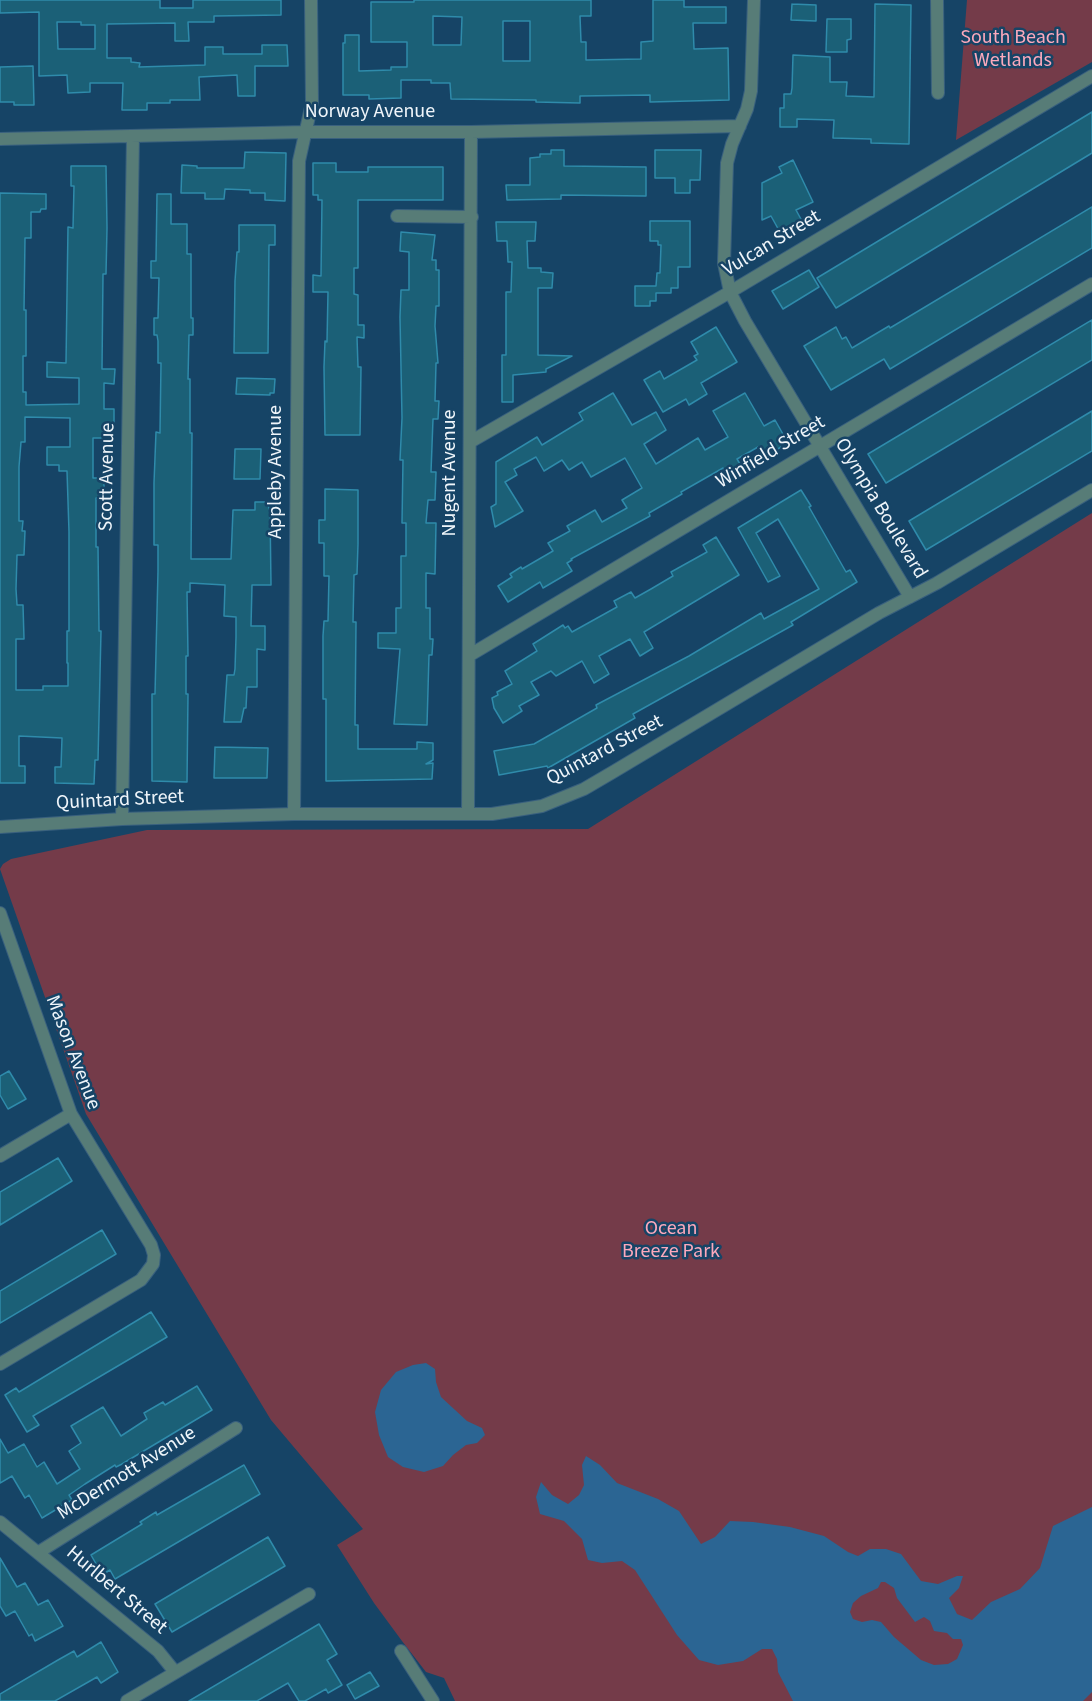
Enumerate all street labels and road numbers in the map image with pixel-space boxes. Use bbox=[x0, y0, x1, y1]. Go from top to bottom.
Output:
street label: Norway Avenue bbox=[305, 101, 435, 125]
street label: Vulcan Street bbox=[719, 205, 825, 283]
street label: Appleby Avenue bbox=[265, 405, 289, 539]
street label: Nugent Avenue bbox=[439, 410, 463, 536]
street label: Winfield Street bbox=[712, 411, 830, 495]
street label: Scott Avenue bbox=[95, 422, 121, 532]
street label: Olympia Boulevard bbox=[829, 434, 931, 584]
street label: Quintard Street bbox=[543, 710, 667, 792]
street label: Quintard Street bbox=[55, 786, 185, 816]
street label: Mason Avenue bbox=[39, 992, 105, 1114]
street label: McDermott Avenue bbox=[53, 1422, 201, 1526]
street label: Hurlbert Street bbox=[61, 1542, 171, 1640]

